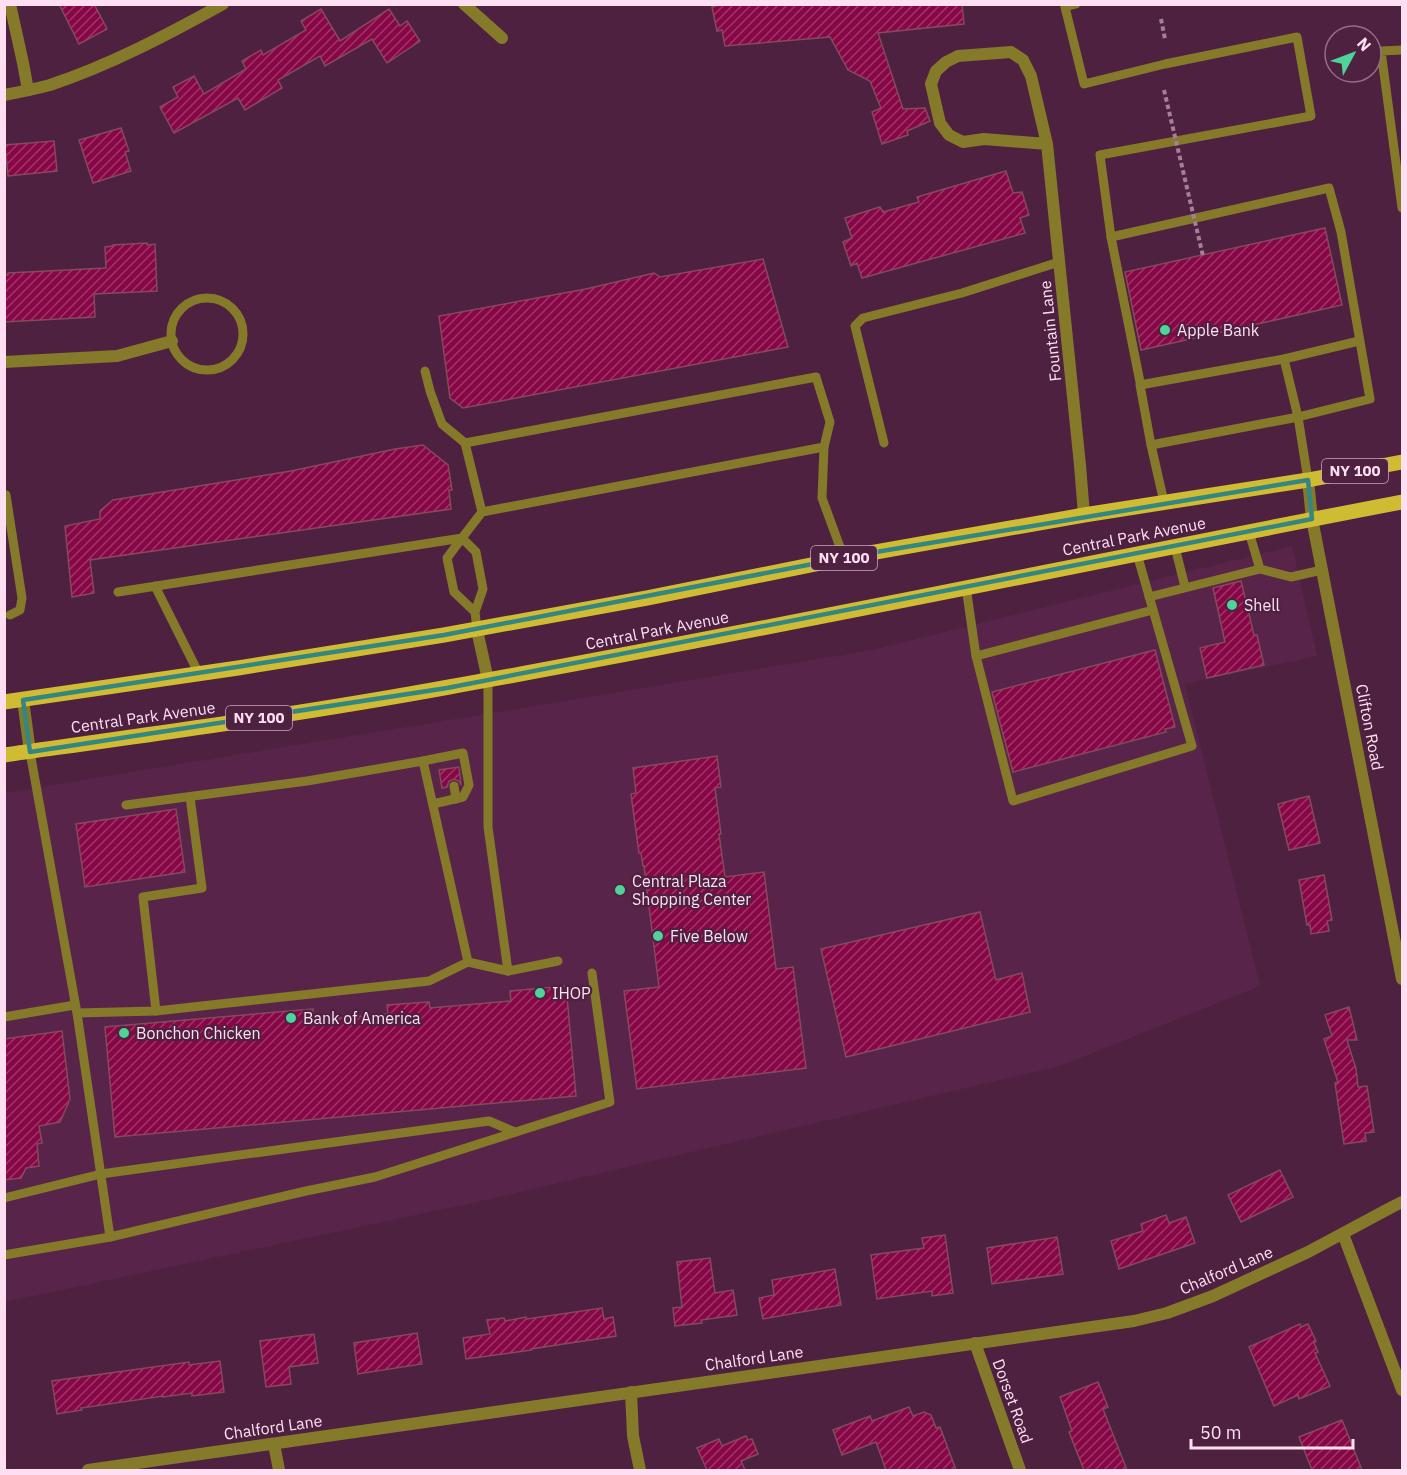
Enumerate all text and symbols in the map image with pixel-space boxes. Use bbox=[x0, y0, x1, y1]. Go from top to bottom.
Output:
north arrow bbox=[1323, 24, 1383, 84]
text: N bbox=[1353, 33, 1376, 55]
street label: Fountain Lane bbox=[1035, 279, 1065, 382]
place label: Apple Bank bbox=[1177, 320, 1260, 340]
marker: Apple Bank bbox=[1158, 323, 1172, 337]
road number: NY 100 bbox=[1322, 459, 1388, 483]
street label: Central Park Avenue bbox=[1061, 512, 1208, 560]
road number: NY 100 bbox=[811, 546, 877, 570]
place label: Shell bbox=[1244, 595, 1280, 615]
marker: Shell bbox=[1225, 598, 1239, 612]
street label: Central Park Avenue bbox=[584, 606, 731, 654]
street label: Clifton Road bbox=[1352, 682, 1388, 772]
street label: Central Park Avenue bbox=[70, 697, 217, 737]
road number: NY 100 bbox=[226, 706, 292, 730]
place label: Central Plaza Shopping Center bbox=[632, 871, 751, 909]
marker: Central Plaza Shopping Center bbox=[613, 883, 627, 897]
place label: Five Below bbox=[670, 926, 748, 946]
marker: Five Below bbox=[651, 929, 665, 943]
place label: IHOP bbox=[552, 983, 591, 1003]
marker: IHOP bbox=[533, 986, 547, 1000]
place label: Bank of America bbox=[303, 1008, 421, 1028]
marker: Bank of America bbox=[284, 1011, 298, 1025]
place label: Bonchon Chicken bbox=[136, 1023, 261, 1043]
marker: Bonchon Chicken bbox=[117, 1026, 131, 1040]
street label: Chalford Lane bbox=[1176, 1241, 1276, 1299]
street label: Chalford Lane bbox=[703, 1341, 805, 1375]
street label: Dorset Road bbox=[988, 1356, 1038, 1446]
street label: Chalford Lane bbox=[222, 1410, 324, 1444]
scale bar bbox=[1191, 1412, 1353, 1450]
text: 50 m bbox=[1200, 1421, 1242, 1444]

